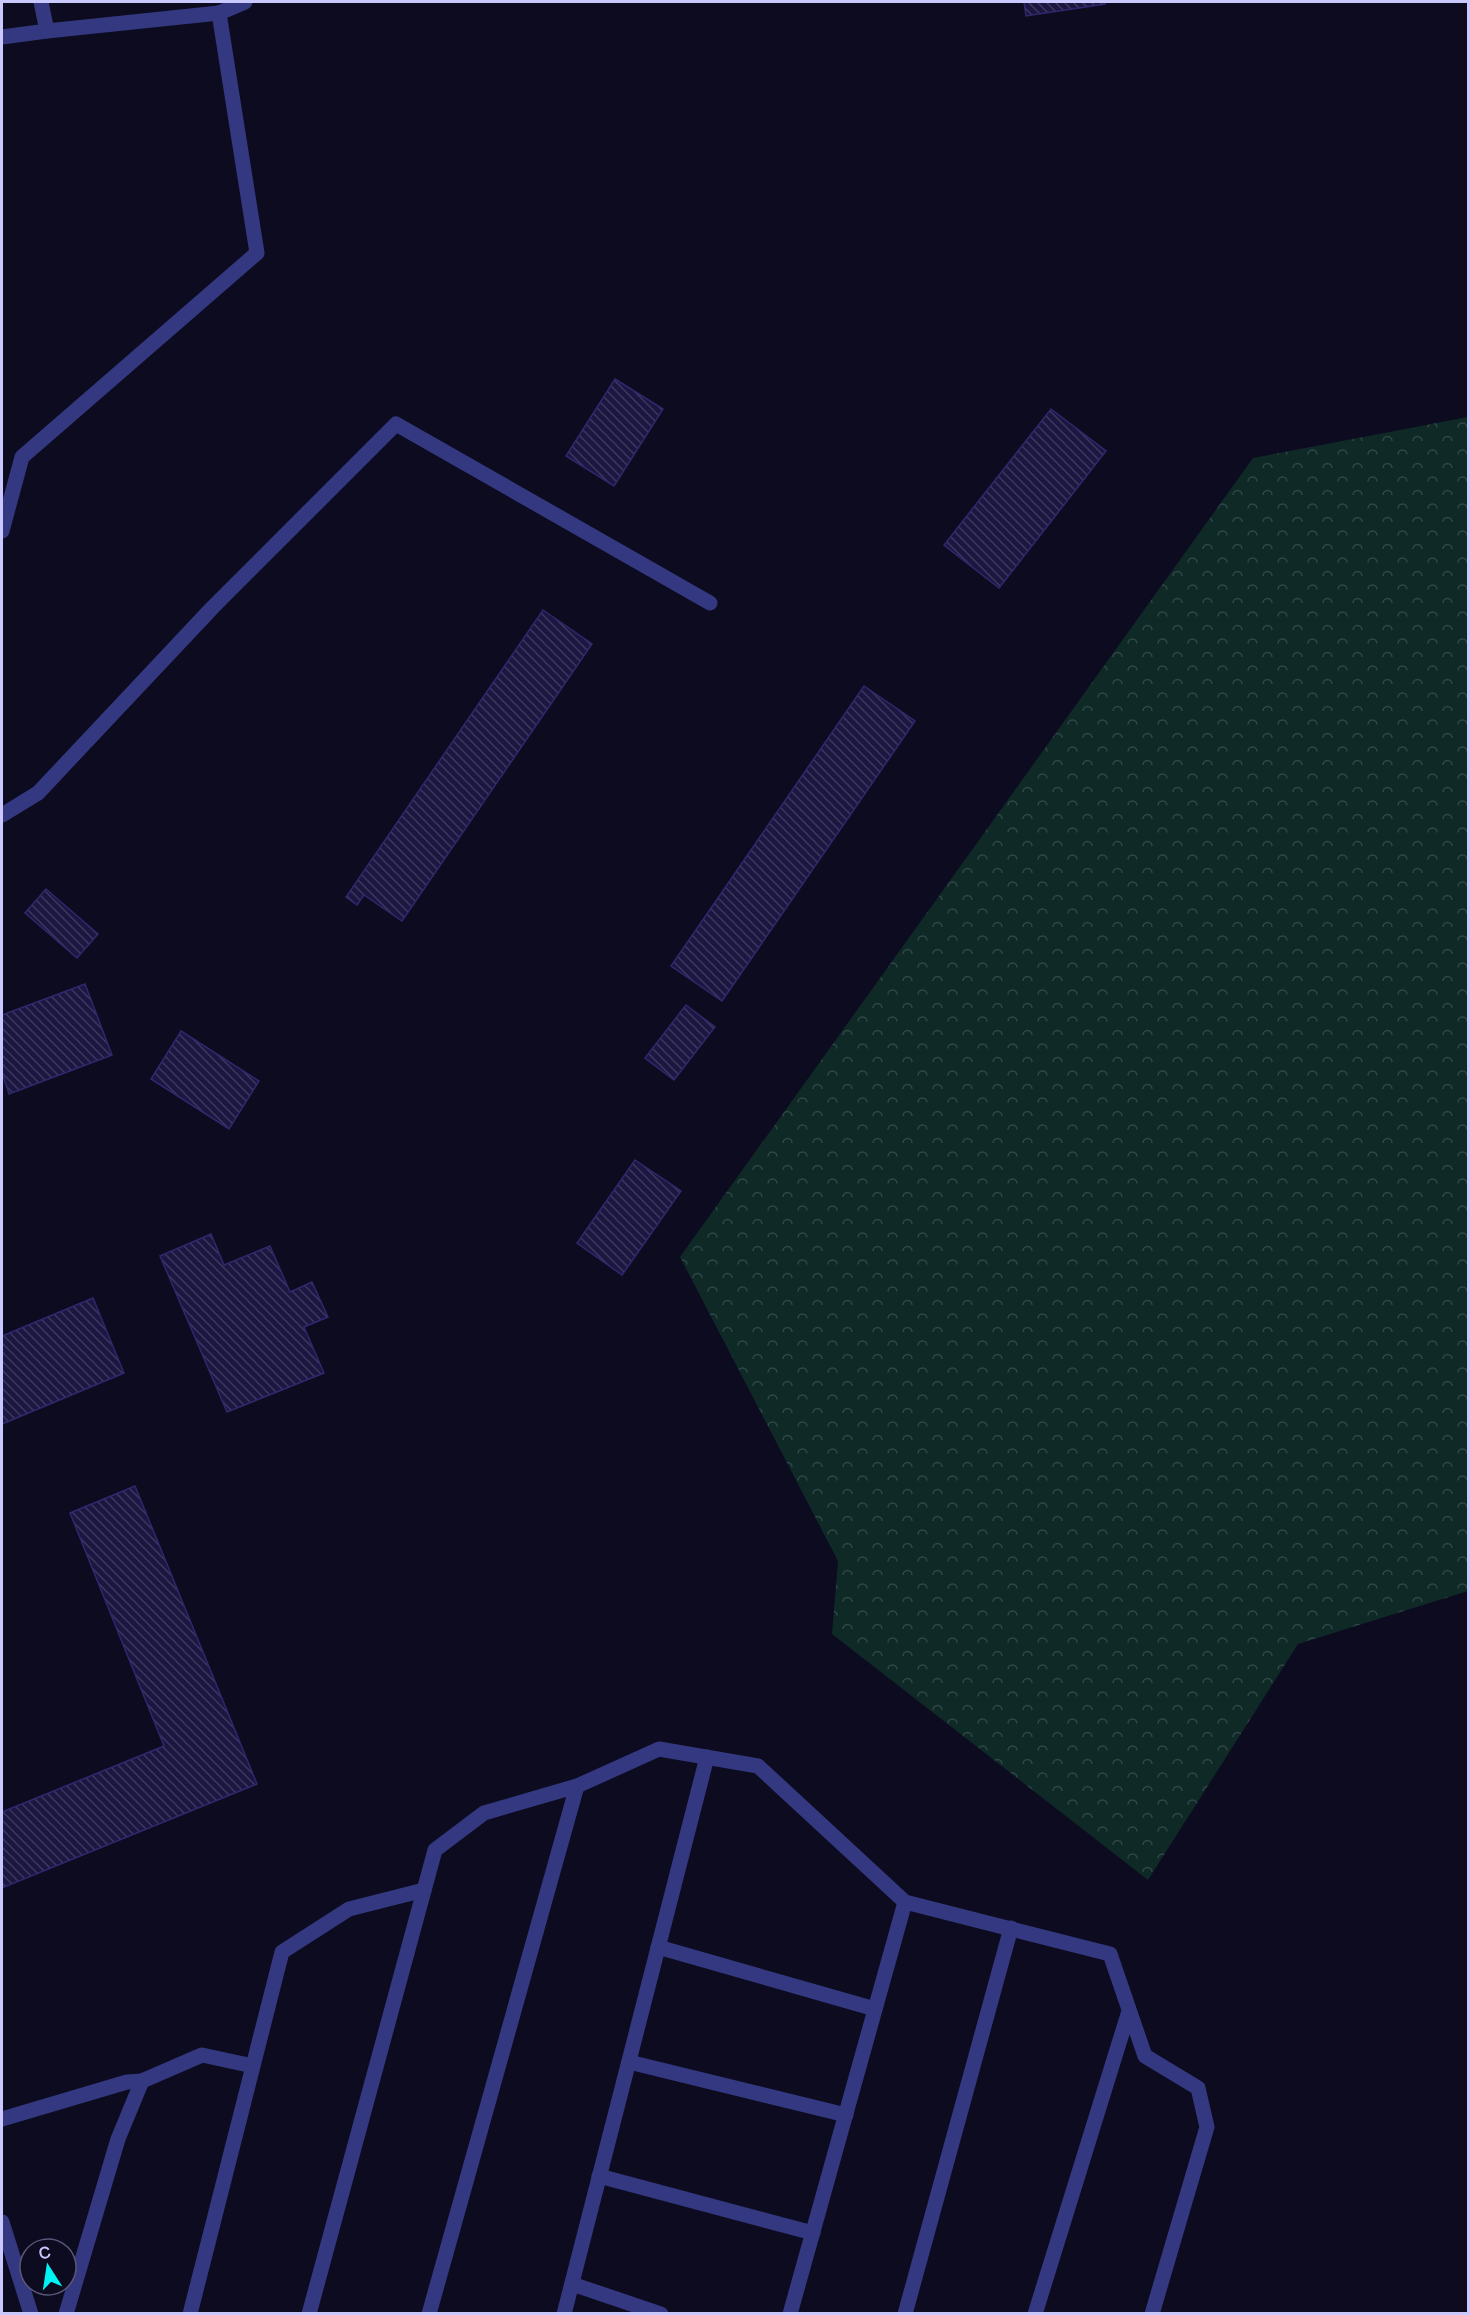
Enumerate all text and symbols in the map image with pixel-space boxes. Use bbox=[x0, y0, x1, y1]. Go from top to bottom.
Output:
north arrow bbox=[18, 2237, 78, 2297]
text: С bbox=[37, 2240, 53, 2264]

